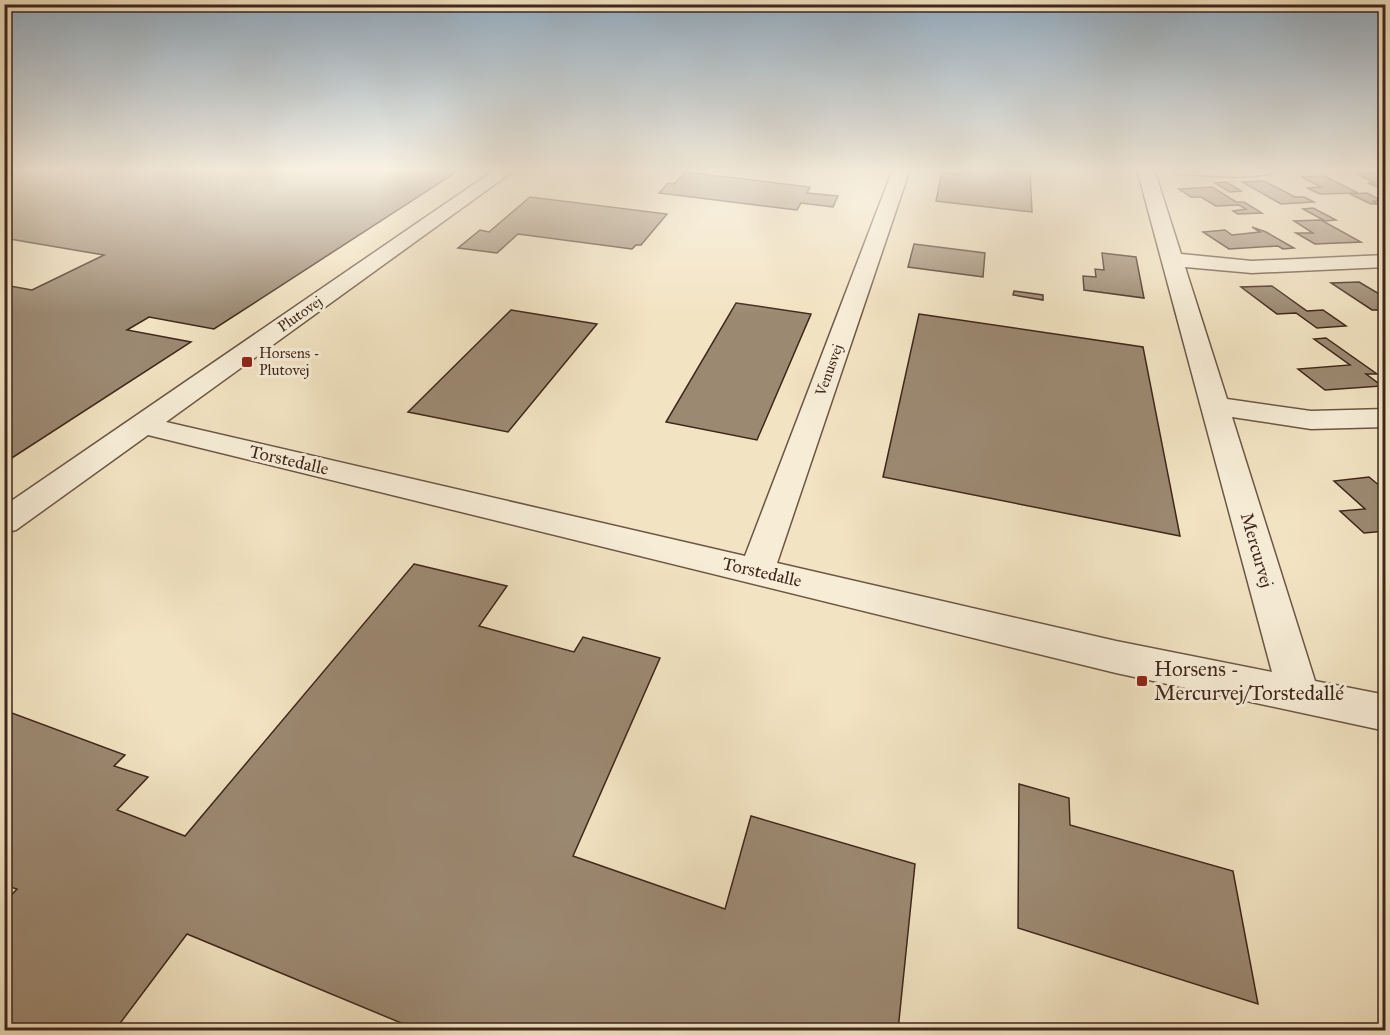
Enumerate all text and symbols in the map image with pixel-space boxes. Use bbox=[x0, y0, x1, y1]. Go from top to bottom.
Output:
street label: Plutovej bbox=[274, 292, 326, 336]
street label: Venusvej bbox=[811, 342, 847, 399]
place label: Horsens - Plutovej bbox=[259, 344, 320, 379]
marker: Horsens - Plutovej bbox=[240, 355, 254, 369]
street label: Torstedalle bbox=[247, 440, 331, 480]
street label: Mercurvej bbox=[1236, 510, 1278, 590]
street label: Torstedalle bbox=[720, 552, 804, 592]
place label: Horsens - Mercurvej/Torstedallé bbox=[1154, 656, 1344, 706]
marker: Horsens - Mercurvej/Torstedallé bbox=[1135, 674, 1149, 688]

